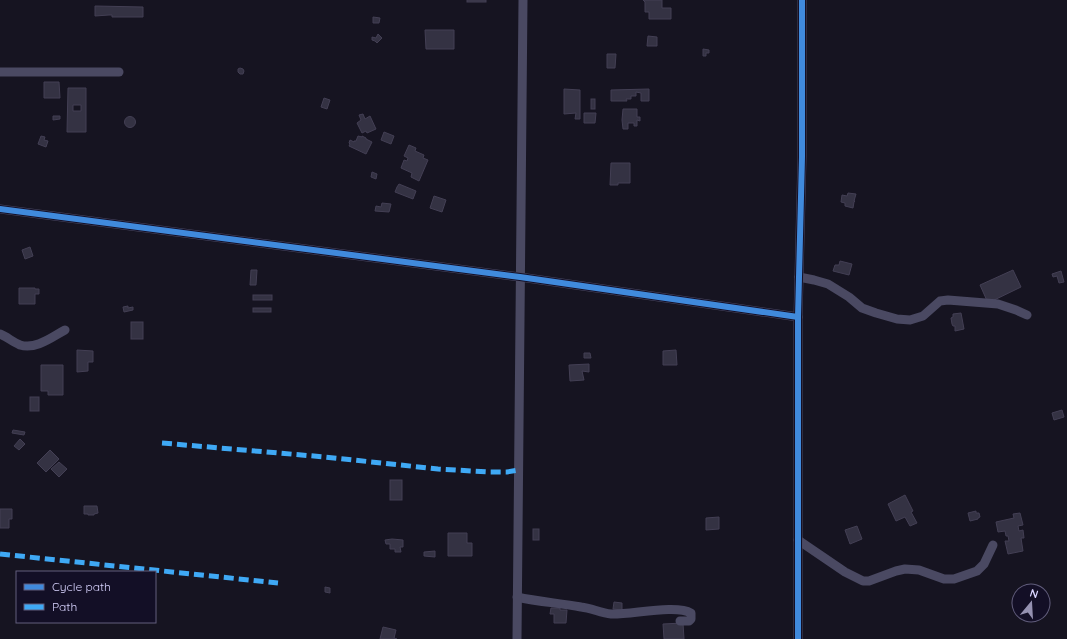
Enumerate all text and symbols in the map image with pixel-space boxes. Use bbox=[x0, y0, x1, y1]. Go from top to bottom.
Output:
legend bbox=[16, 571, 156, 623]
text: Cycle path bbox=[52, 579, 111, 594]
north arrow bbox=[1011, 583, 1051, 623]
text: N bbox=[1028, 586, 1040, 601]
text: Path bbox=[52, 599, 77, 614]

